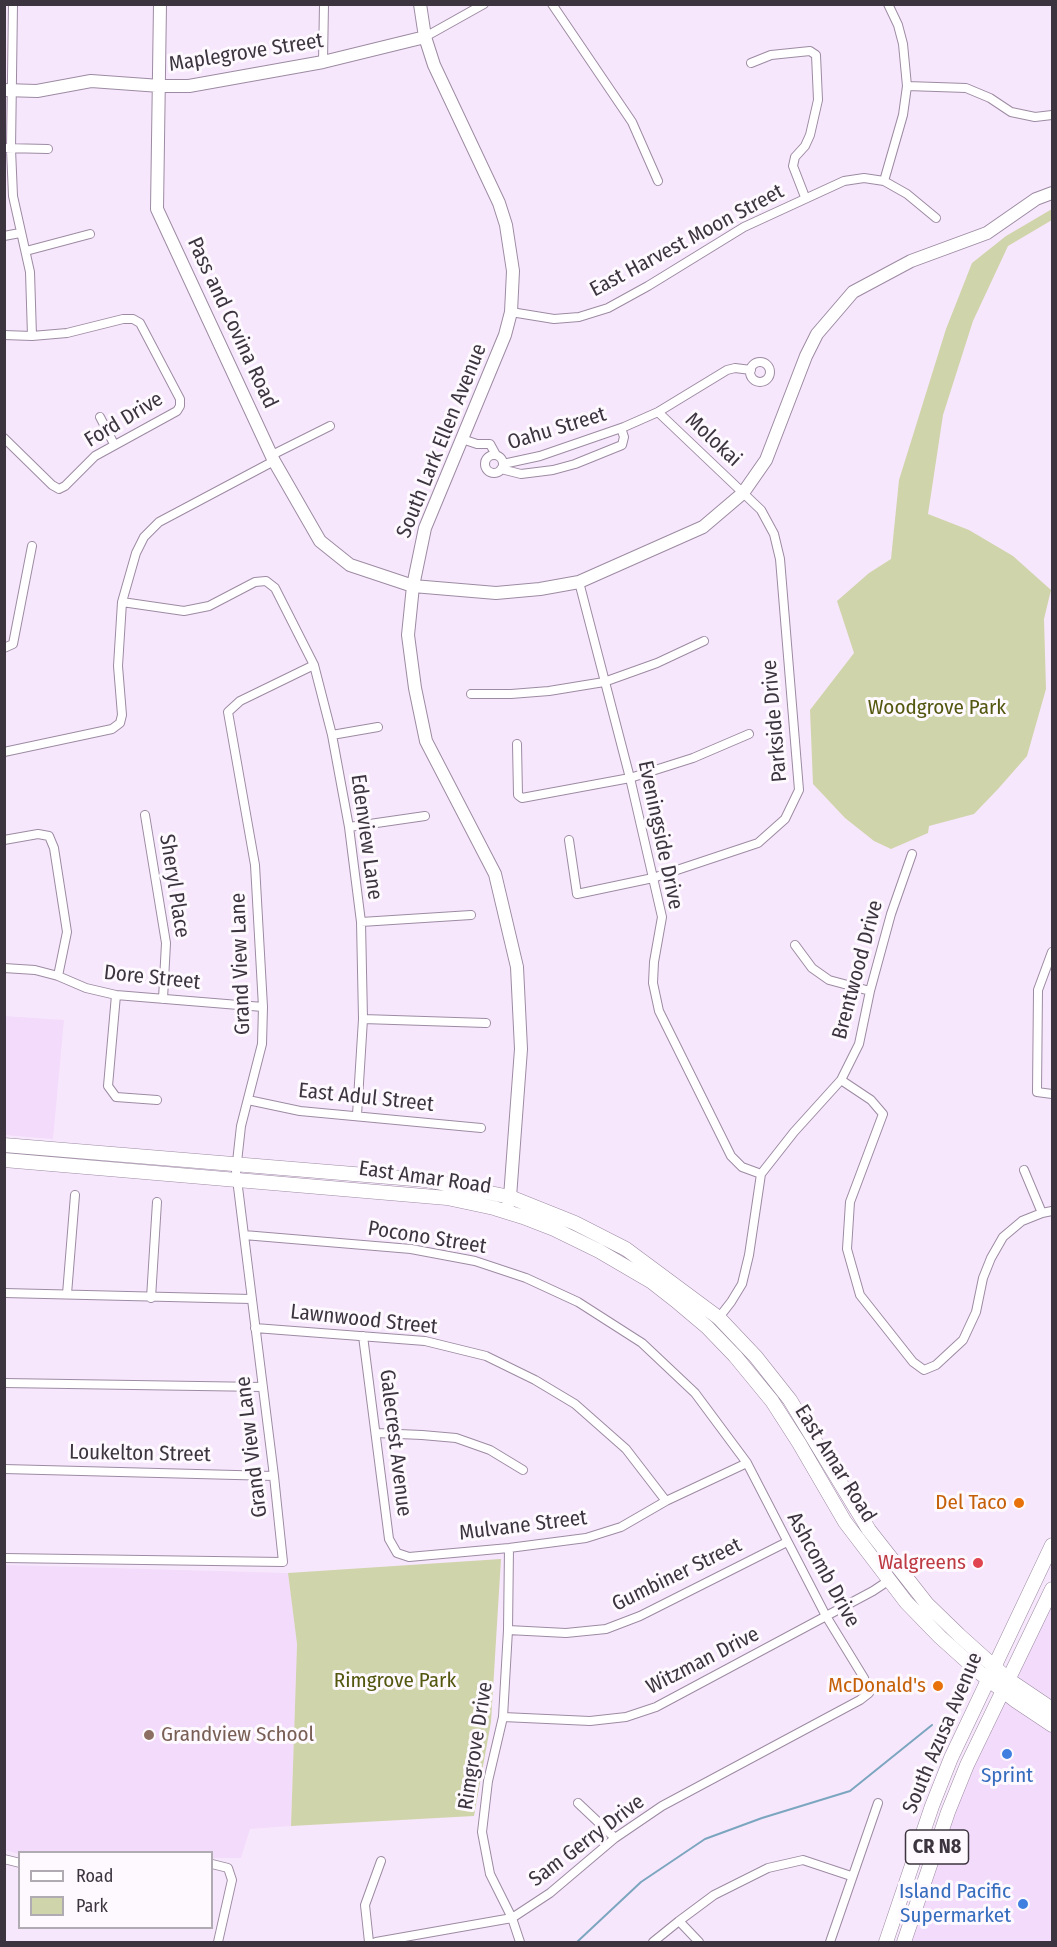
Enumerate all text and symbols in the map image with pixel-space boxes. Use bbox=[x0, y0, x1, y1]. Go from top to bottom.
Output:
street label: Maplegrove Street bbox=[167, 28, 325, 78]
street label: East Harvest Moon Street bbox=[586, 179, 788, 303]
street label: Pass and Covina Road bbox=[181, 233, 283, 413]
street label: South Lark Ellen Avenue bbox=[392, 340, 492, 542]
street label: Ford Drive bbox=[80, 387, 168, 453]
street label: Oahu Street bbox=[505, 402, 609, 456]
street label: Molokai bbox=[680, 408, 746, 472]
street label: Parkside Drive bbox=[757, 659, 793, 783]
park label: Woodgrove Park bbox=[868, 695, 1006, 721]
street label: Eveningside Drive bbox=[632, 758, 688, 912]
street label: Edenview Lane bbox=[345, 773, 387, 901]
street label: Sheryl Place bbox=[153, 832, 195, 940]
street label: Grand View Lane bbox=[226, 893, 256, 1035]
street label: Brentwood Drive bbox=[827, 898, 889, 1042]
street label: Dore Street bbox=[102, 960, 202, 996]
street label: East Adul Street bbox=[297, 1078, 435, 1118]
street label: East Amar Road bbox=[357, 1156, 493, 1200]
street label: Pocono Street bbox=[366, 1216, 488, 1260]
street label: Lawnwood Street bbox=[289, 1300, 439, 1340]
street label: Galecrest Avenue bbox=[373, 1368, 417, 1518]
street label: Grand View Lane bbox=[231, 1375, 273, 1519]
street label: East Amar Road bbox=[789, 1401, 881, 1527]
street label: Loukelton Street bbox=[69, 1440, 211, 1468]
place label: Del Taco bbox=[935, 1490, 1007, 1516]
marker: Del Taco bbox=[1012, 1496, 1026, 1510]
street label: Mulvane Street bbox=[458, 1506, 588, 1546]
street label: Ashcomb Drive bbox=[781, 1508, 865, 1632]
street label: Gumbiner Street bbox=[608, 1533, 746, 1617]
place label: Walgreens bbox=[878, 1550, 966, 1576]
marker: Walgreens bbox=[971, 1556, 985, 1570]
street label: Witzman Drive bbox=[642, 1622, 764, 1700]
street label: South Azusa Avenue bbox=[898, 1649, 988, 1817]
park label: Rimgrove Park bbox=[334, 1668, 456, 1694]
place label: McDonald's bbox=[828, 1673, 926, 1699]
marker: McDonald's bbox=[931, 1679, 945, 1693]
street label: Rimgrove Drive bbox=[453, 1680, 499, 1812]
place label: Grandview School bbox=[161, 1722, 314, 1748]
marker: Grandview School bbox=[142, 1728, 156, 1742]
marker: Sprint bbox=[1000, 1747, 1014, 1761]
place label: Sprint bbox=[981, 1763, 1033, 1789]
street label: Sam Gerry Drive bbox=[524, 1790, 650, 1892]
road number: CR N8 bbox=[906, 1830, 968, 1864]
legend bbox=[18, 1851, 213, 1929]
text: Road bbox=[76, 1865, 113, 1887]
place label: Island Pacific Supermarket bbox=[899, 1879, 1011, 1929]
text: Park bbox=[76, 1895, 108, 1917]
marker: Island Pacific Supermarket bbox=[1016, 1897, 1030, 1911]

